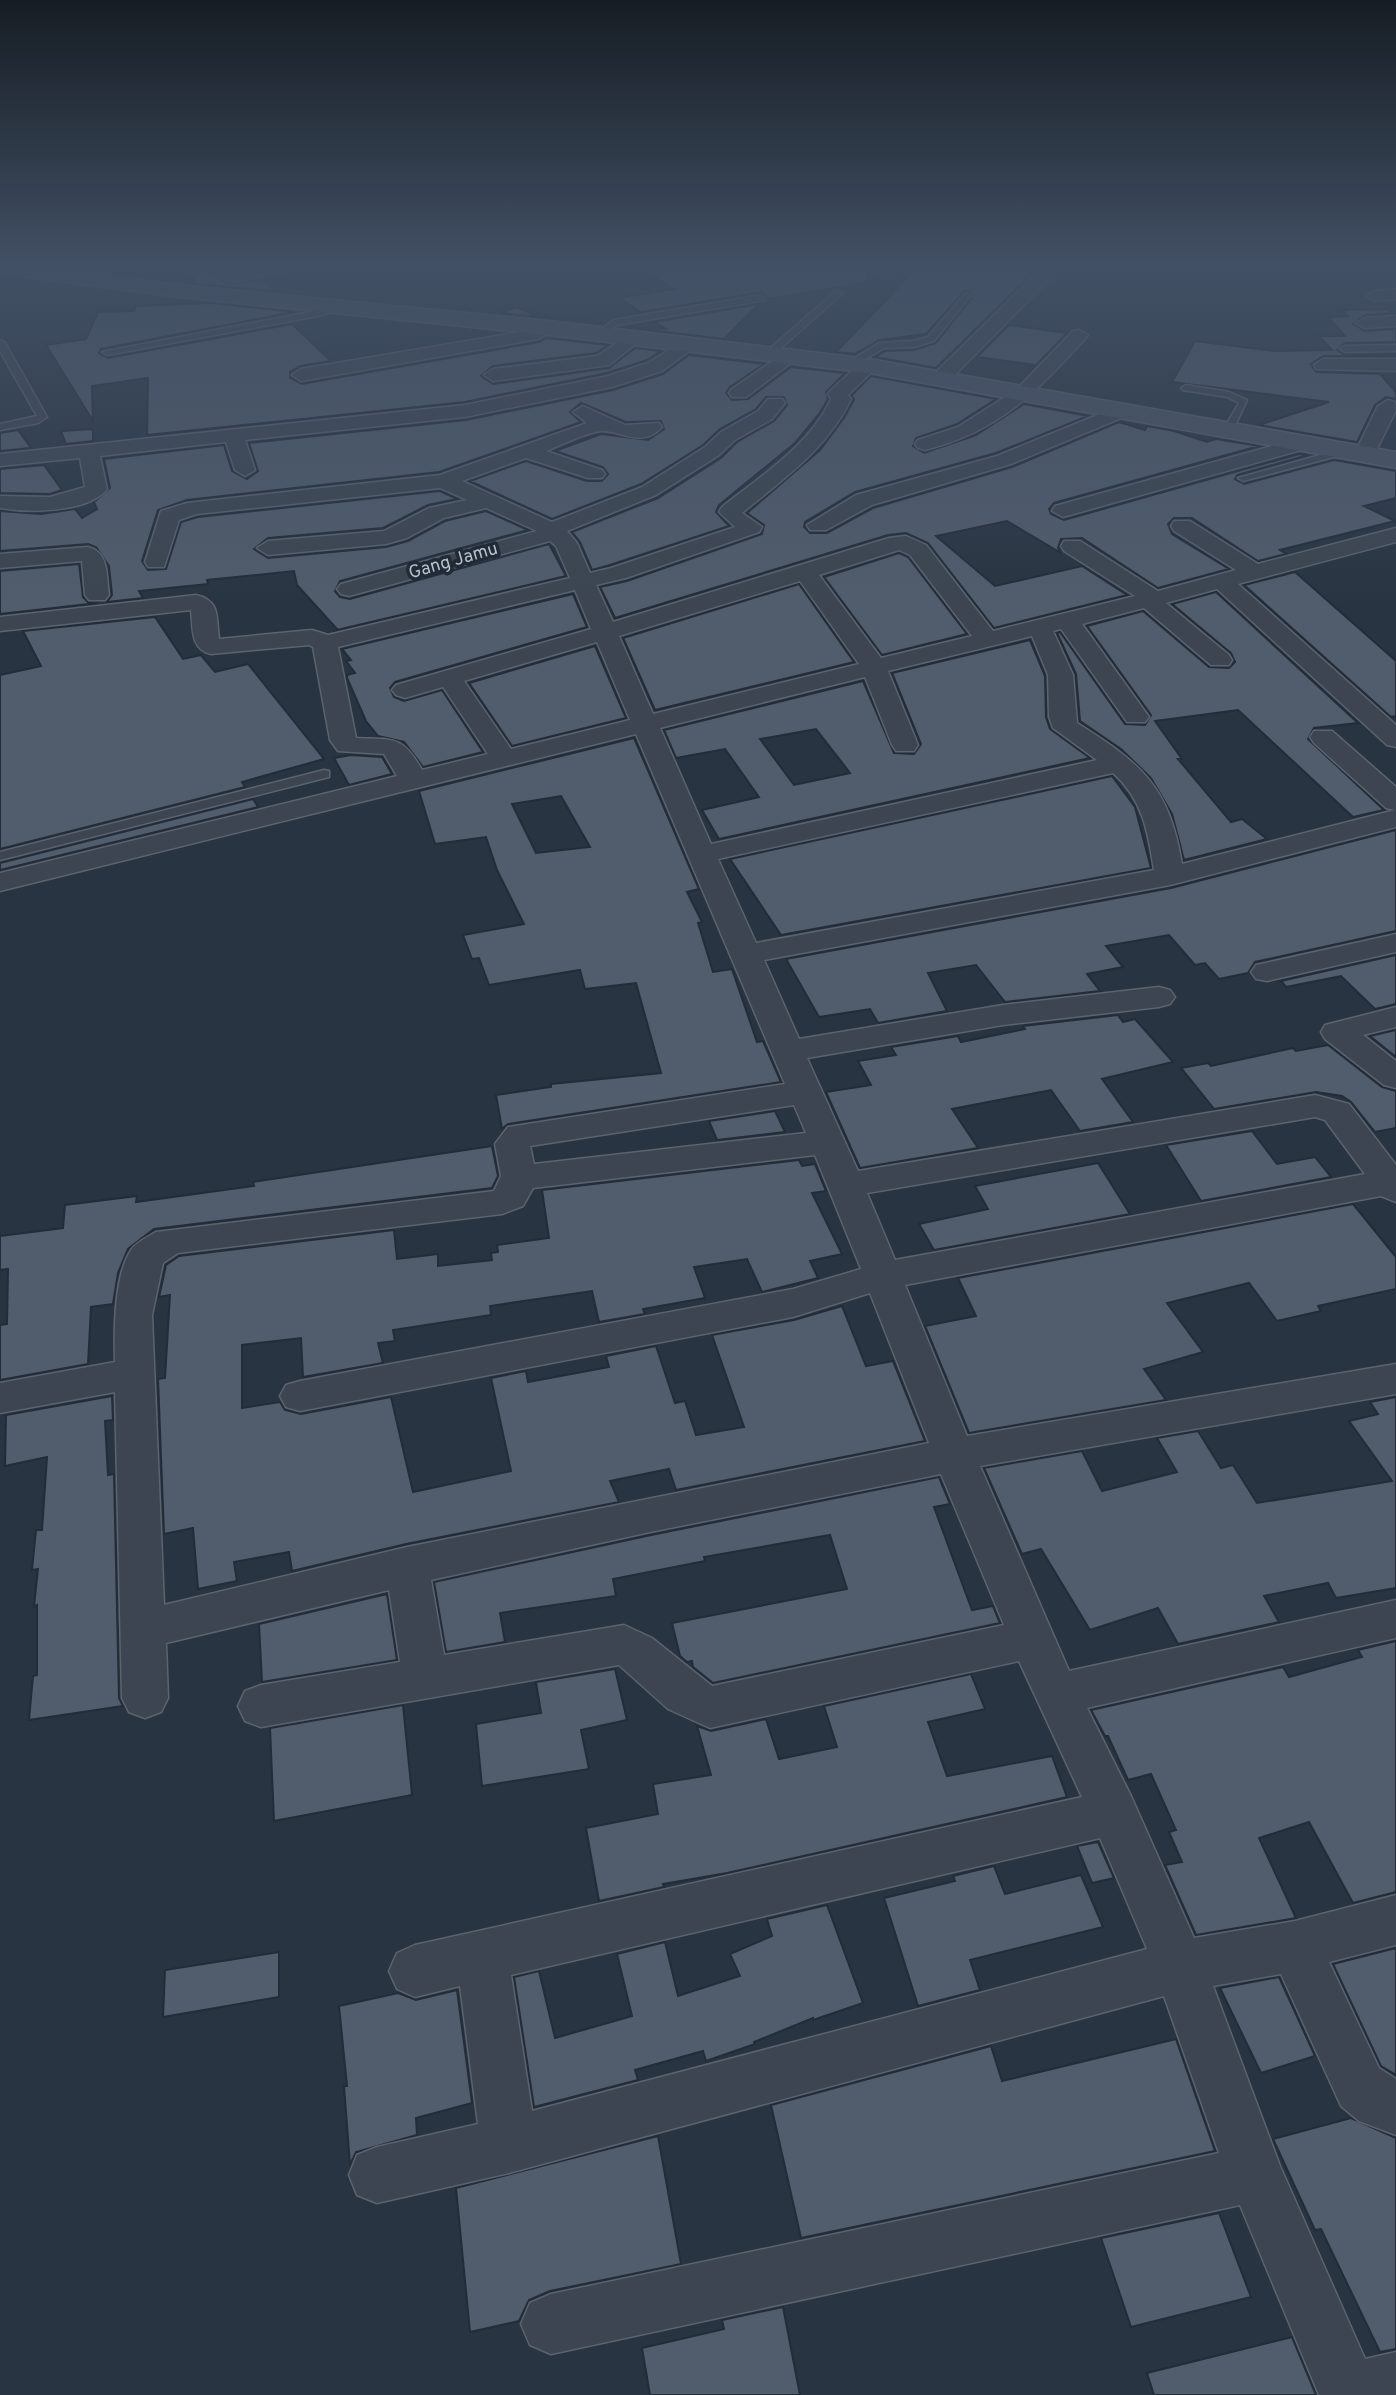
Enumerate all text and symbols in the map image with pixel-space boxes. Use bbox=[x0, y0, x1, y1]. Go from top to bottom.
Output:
street label: Gang Jamu bbox=[406, 538, 501, 585]

